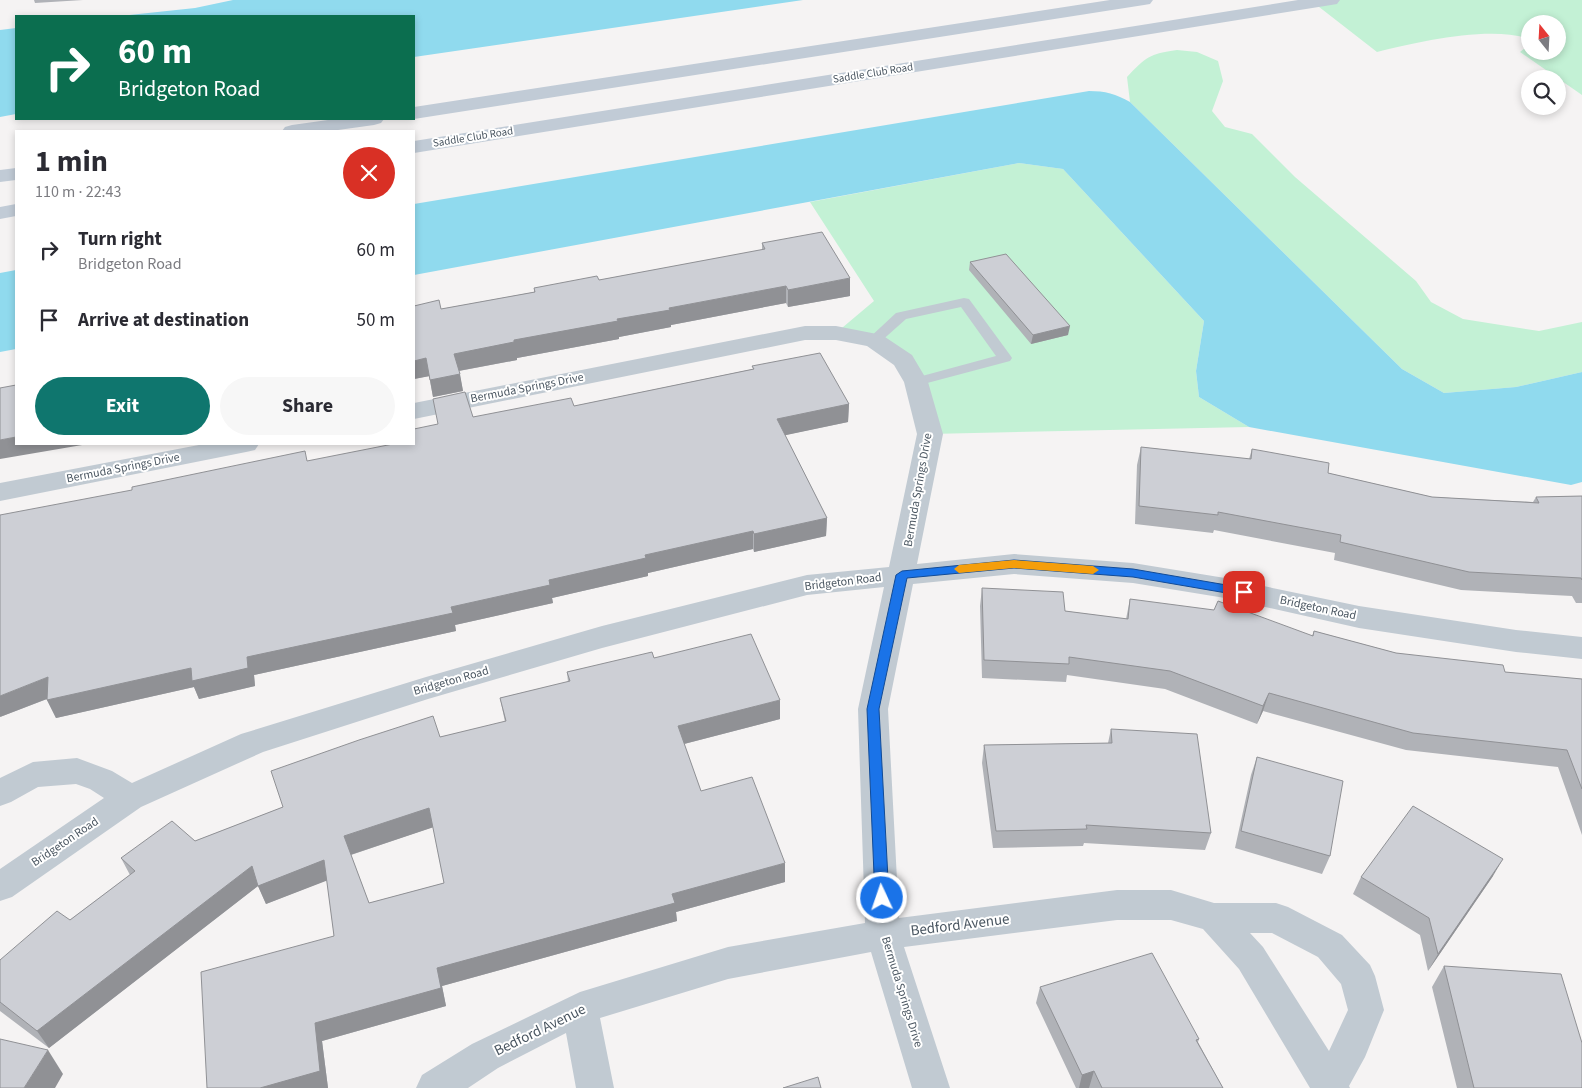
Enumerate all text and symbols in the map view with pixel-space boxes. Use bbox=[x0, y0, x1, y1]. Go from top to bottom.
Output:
north arrow bbox=[1521, 15, 1566, 60]
map controls bbox=[1521, 15, 1566, 115]
text: 60 m bbox=[118, 27, 192, 77]
icon: right bbox=[35, 35, 100, 100]
street label: Saddle Club Road bbox=[832, 59, 914, 87]
button: search bbox=[1521, 70, 1566, 115]
text: Bridgeton Road bbox=[118, 73, 260, 105]
street label: Saddle Club Road bbox=[432, 123, 514, 151]
text: 1 min bbox=[35, 140, 108, 183]
button: close bbox=[343, 147, 395, 199]
text: 110 m · 22:43 bbox=[35, 181, 122, 203]
text: Turn right bbox=[78, 226, 162, 253]
icon: right bbox=[35, 236, 63, 264]
text: 60 m bbox=[357, 237, 395, 264]
text: Bridgeton Road bbox=[78, 253, 182, 275]
icon: arrive bbox=[35, 306, 63, 334]
text: Arrive at destination bbox=[78, 307, 249, 334]
text: 50 m bbox=[357, 307, 395, 334]
street label: Bermuda Springs Drive bbox=[469, 369, 585, 407]
button: Exit bbox=[35, 377, 210, 435]
button: Share bbox=[220, 377, 395, 435]
street label: Bermuda Springs Drive bbox=[900, 432, 936, 548]
street label: Bermuda Springs Drive bbox=[65, 449, 181, 487]
street label: Bridgeton Road bbox=[803, 569, 883, 595]
pin bbox=[1223, 571, 1265, 613]
icon: arrive bbox=[1230, 578, 1258, 606]
street label: Bridgeton Road bbox=[1278, 592, 1358, 624]
street label: Bridgeton Road bbox=[411, 662, 491, 700]
street label: Bridgeton Road bbox=[28, 813, 102, 871]
position arrow bbox=[855, 871, 907, 923]
street label: Bedford Avenue bbox=[909, 909, 1011, 941]
street label: Bermuda Springs Drive bbox=[877, 935, 927, 1050]
street label: Bedford Avenue bbox=[491, 999, 589, 1061]

